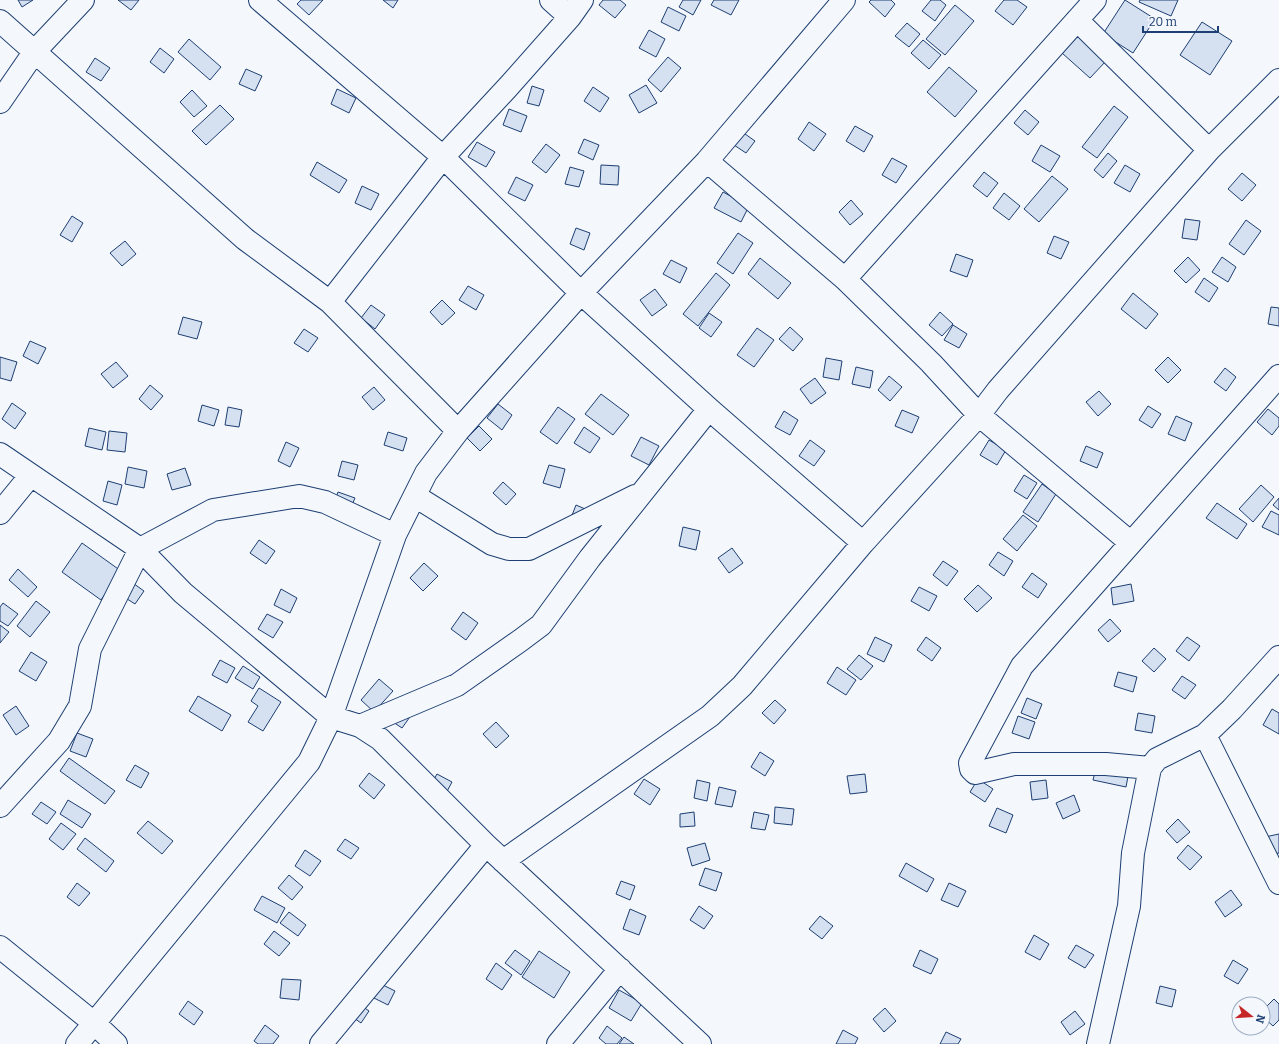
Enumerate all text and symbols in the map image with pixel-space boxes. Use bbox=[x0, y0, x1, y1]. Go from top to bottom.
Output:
scale bar bbox=[1143, 8, 1218, 34]
text: 20 m bbox=[1149, 15, 1178, 29]
north arrow bbox=[1231, 996, 1271, 1036]
text: N bbox=[1252, 1013, 1268, 1025]

